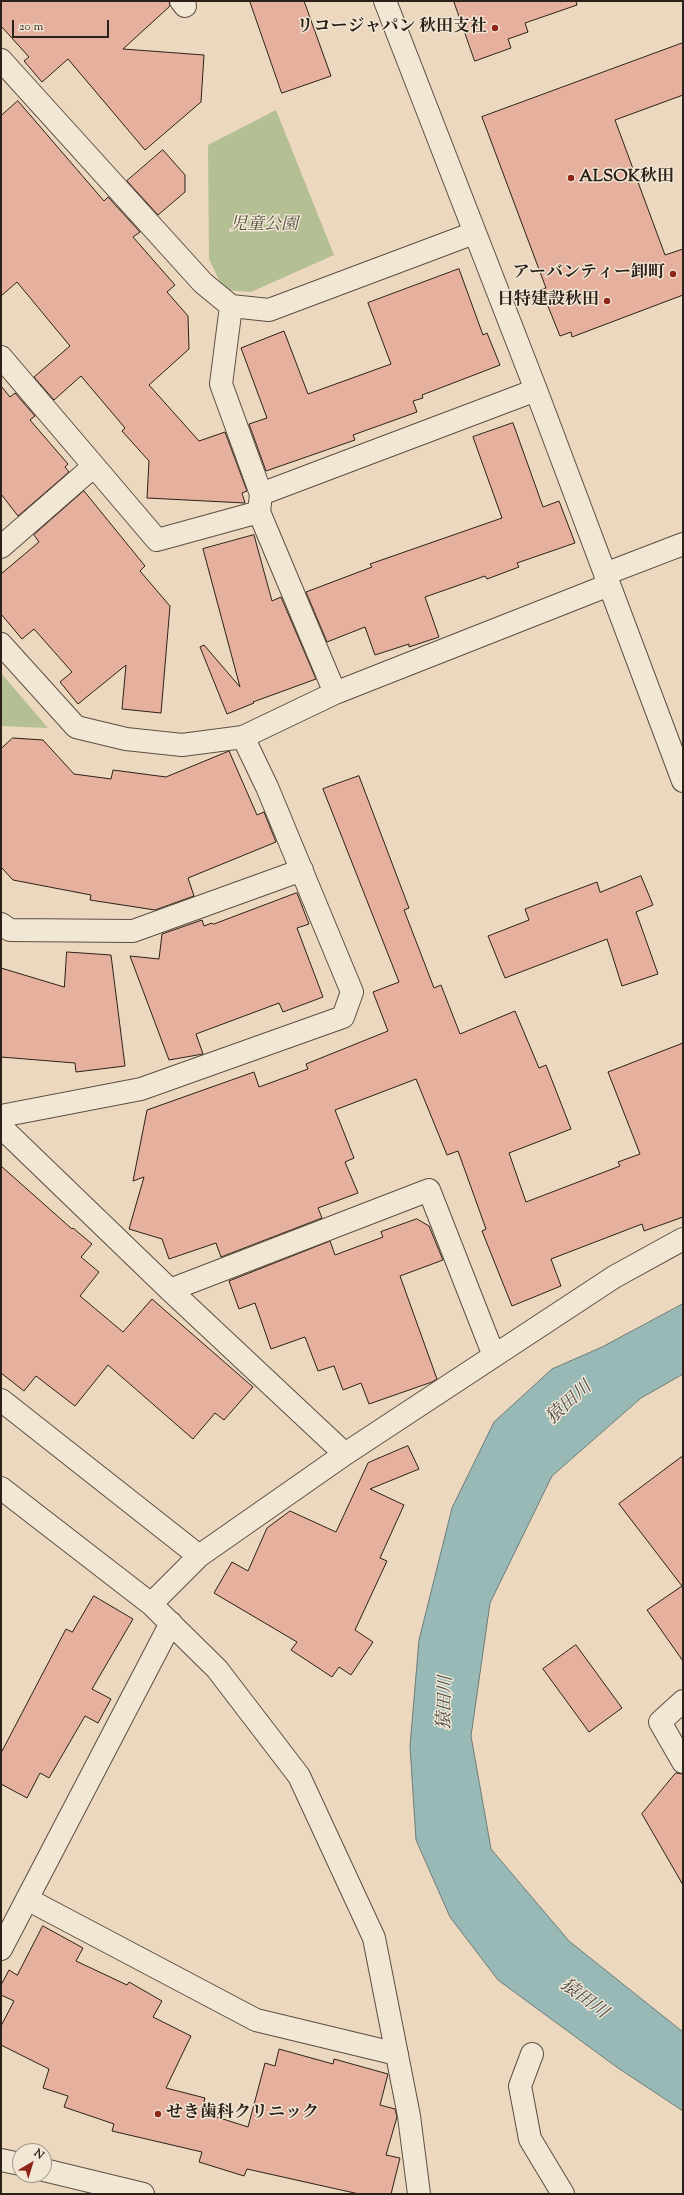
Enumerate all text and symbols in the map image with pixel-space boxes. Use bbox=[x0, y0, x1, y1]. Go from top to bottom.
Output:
scale bar bbox=[14, 12, 111, 38]
text: 20 m bbox=[19, 18, 43, 36]
place label: リコージャパン 秋田支社 bbox=[296, 18, 487, 38]
marker: リコージャパン 秋田支社 bbox=[490, 23, 500, 33]
place label: ALSOK秋田 bbox=[579, 168, 674, 188]
marker: ALSOK秋田 bbox=[566, 173, 576, 183]
park label: 児童公園 bbox=[230, 216, 298, 236]
place label: アーバンティー卸町 bbox=[513, 264, 665, 284]
marker: アーバンティー卸町 bbox=[668, 269, 678, 279]
place label: 日特建設秋田 bbox=[497, 291, 599, 311]
marker: 日特建設秋田 bbox=[602, 296, 612, 306]
water label: 猿田川 bbox=[543, 1378, 597, 1430]
water label: 猿田川 bbox=[435, 1676, 459, 1730]
water label: 猿田川 bbox=[555, 1975, 611, 2025]
place label: せき歯科クリニック bbox=[166, 2104, 319, 2124]
marker: せき歯科クリニック bbox=[153, 2109, 163, 2119]
north arrow bbox=[12, 2143, 52, 2183]
text: N bbox=[30, 2145, 47, 2163]

